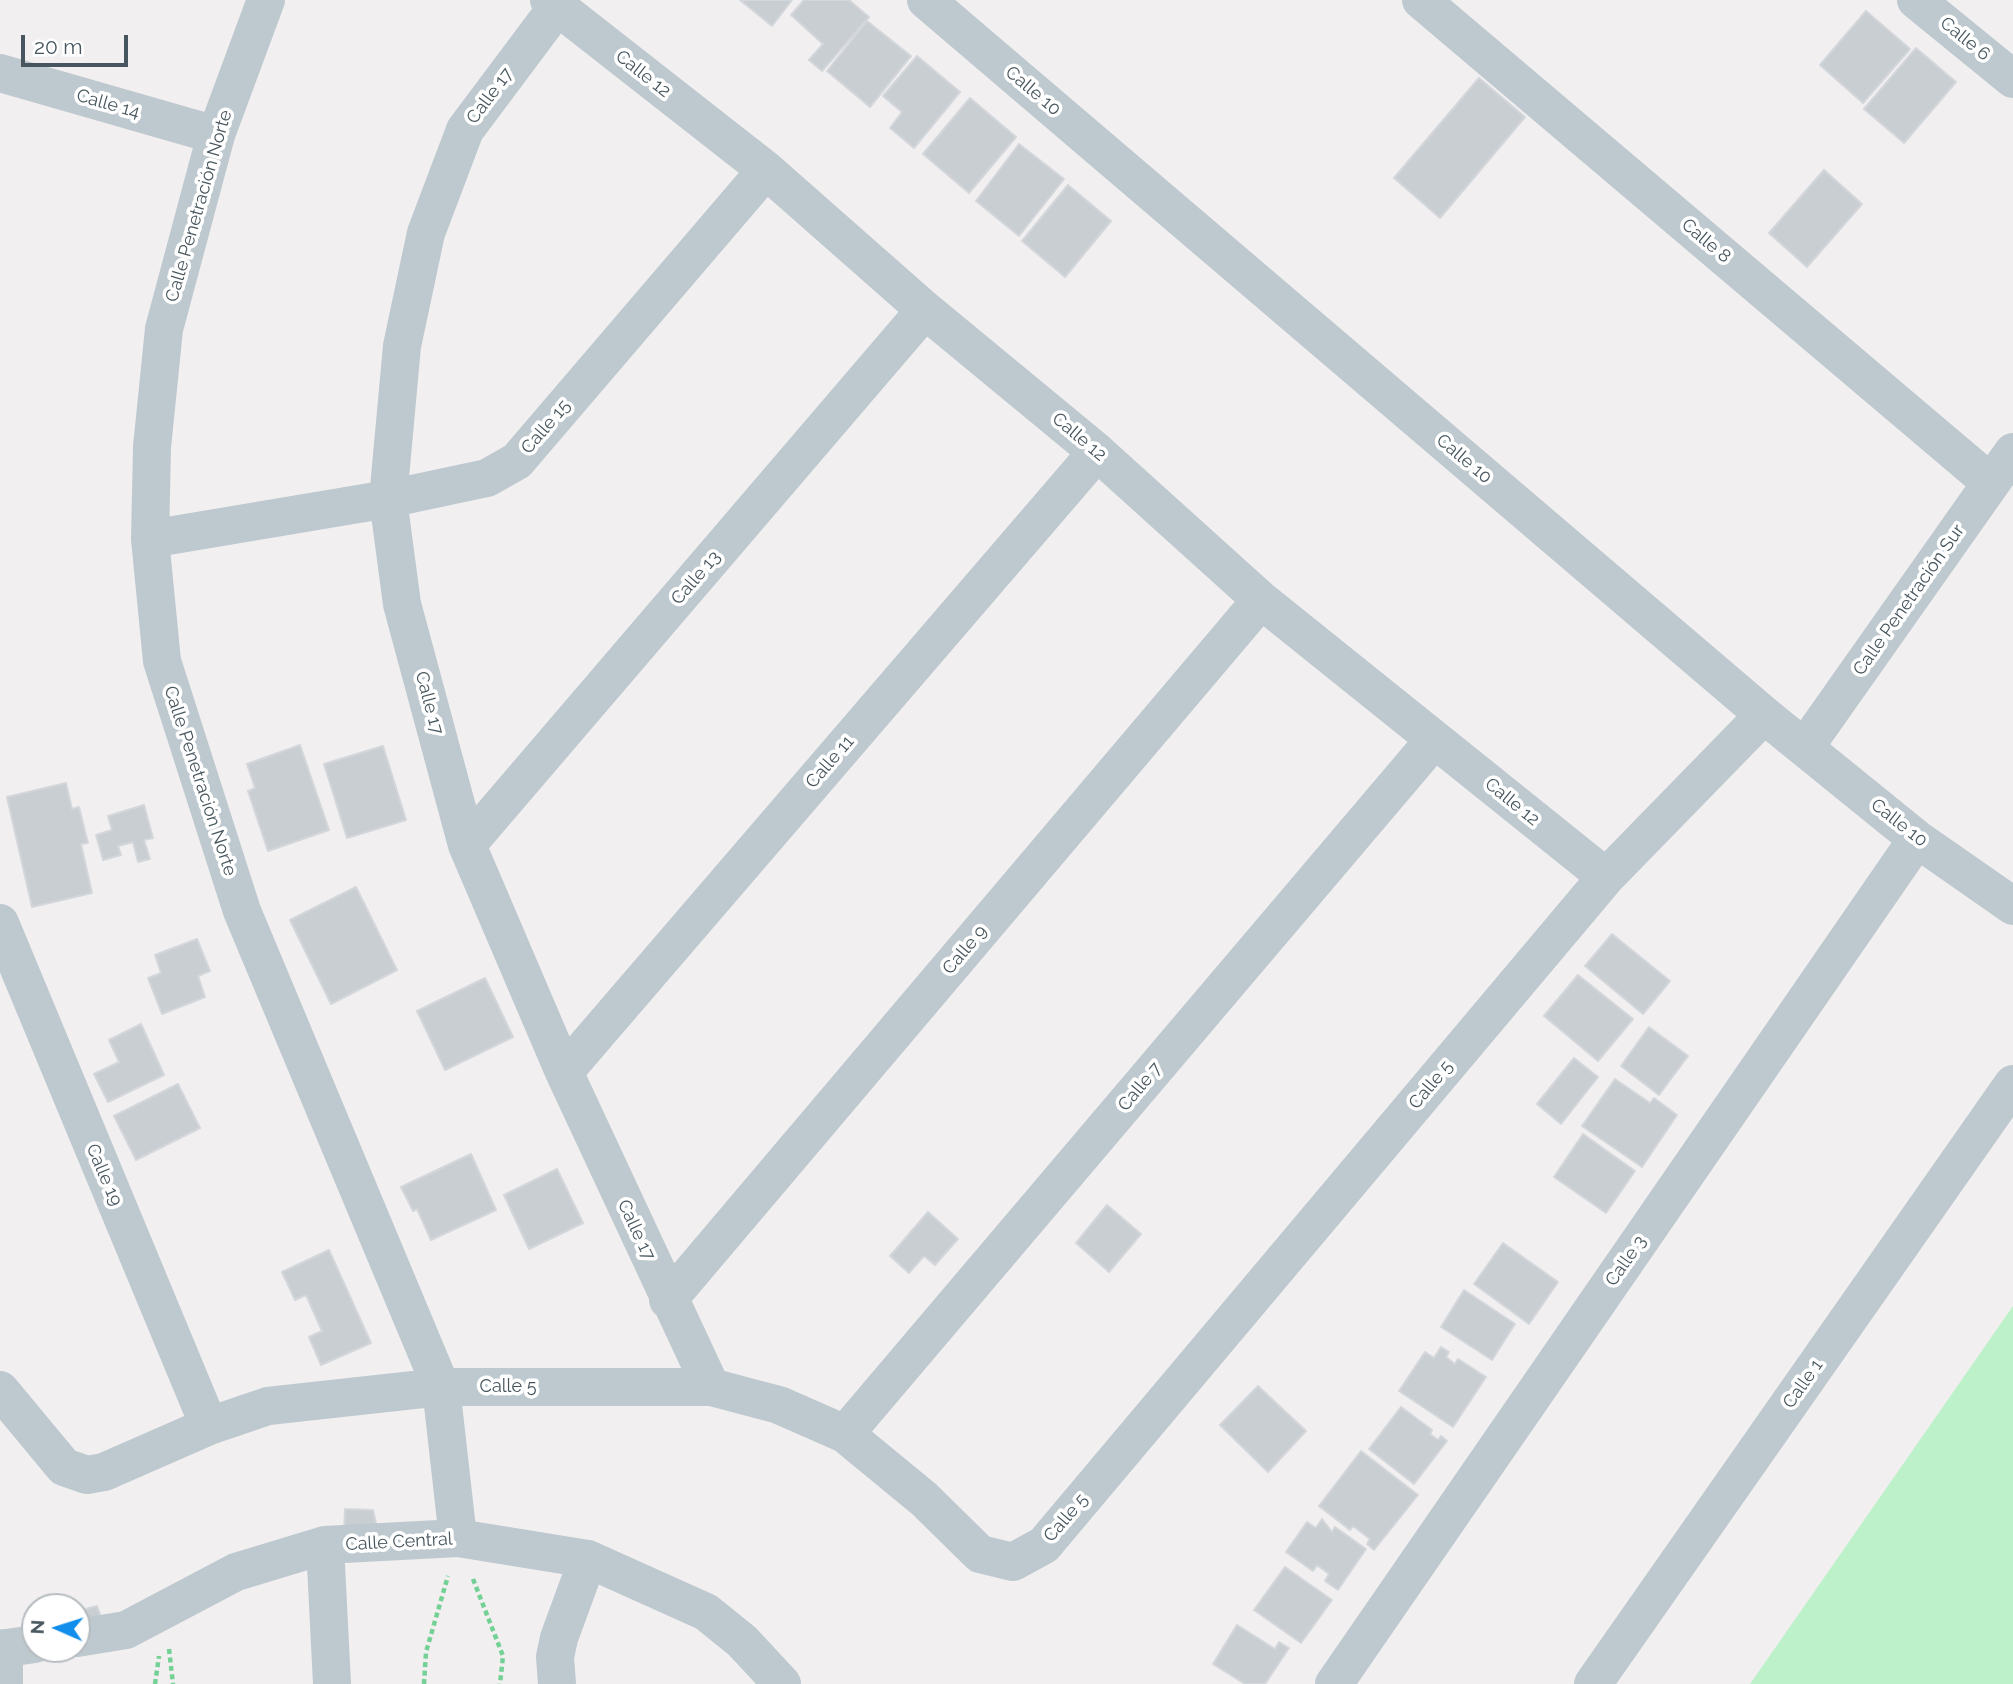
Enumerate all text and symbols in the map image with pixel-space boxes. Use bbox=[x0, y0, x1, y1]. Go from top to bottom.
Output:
street label: Calle 6 bbox=[1936, 12, 1994, 66]
scale bar bbox=[24, 21, 131, 65]
text: 20 m bbox=[34, 34, 82, 59]
street label: Calle 12 bbox=[611, 46, 675, 102]
street label: Calle 10 bbox=[1001, 62, 1065, 120]
street label: Calle 17 bbox=[462, 64, 518, 128]
street label: Calle 14 bbox=[74, 85, 142, 123]
street label: Calle Penetración Norte bbox=[161, 108, 237, 304]
street label: Calle 8 bbox=[1677, 214, 1735, 268]
street label: Calle 15 bbox=[517, 396, 575, 458]
street label: Calle 12 bbox=[1047, 408, 1111, 466]
street label: Calle 10 bbox=[1432, 430, 1496, 488]
street label: Calle Penetración Sur bbox=[1849, 520, 1969, 680]
street label: Calle 13 bbox=[667, 547, 725, 609]
street label: Calle 17 bbox=[410, 669, 448, 737]
street label: Calle Penetración Norte bbox=[159, 683, 241, 879]
street label: Calle 11 bbox=[801, 731, 859, 793]
street label: Calle 12 bbox=[1480, 773, 1544, 831]
street label: Calle 10 bbox=[1866, 794, 1932, 852]
street label: Calle 9 bbox=[938, 921, 992, 979]
street label: Calle 5 bbox=[1404, 1056, 1458, 1114]
street label: Calle 7 bbox=[1113, 1058, 1167, 1116]
street label: Calle 19 bbox=[81, 1141, 127, 1209]
street label: Calle 17 bbox=[613, 1196, 659, 1264]
street label: Calle 3 bbox=[1601, 1232, 1651, 1290]
street label: Calle 1 bbox=[1778, 1355, 1828, 1413]
street label: Calle 5 bbox=[480, 1376, 536, 1398]
street label: Calle 5 bbox=[1039, 1489, 1093, 1547]
street label: Calle Central bbox=[345, 1528, 453, 1556]
north arrow bbox=[21, 1593, 91, 1663]
text: N bbox=[26, 1619, 48, 1635]

